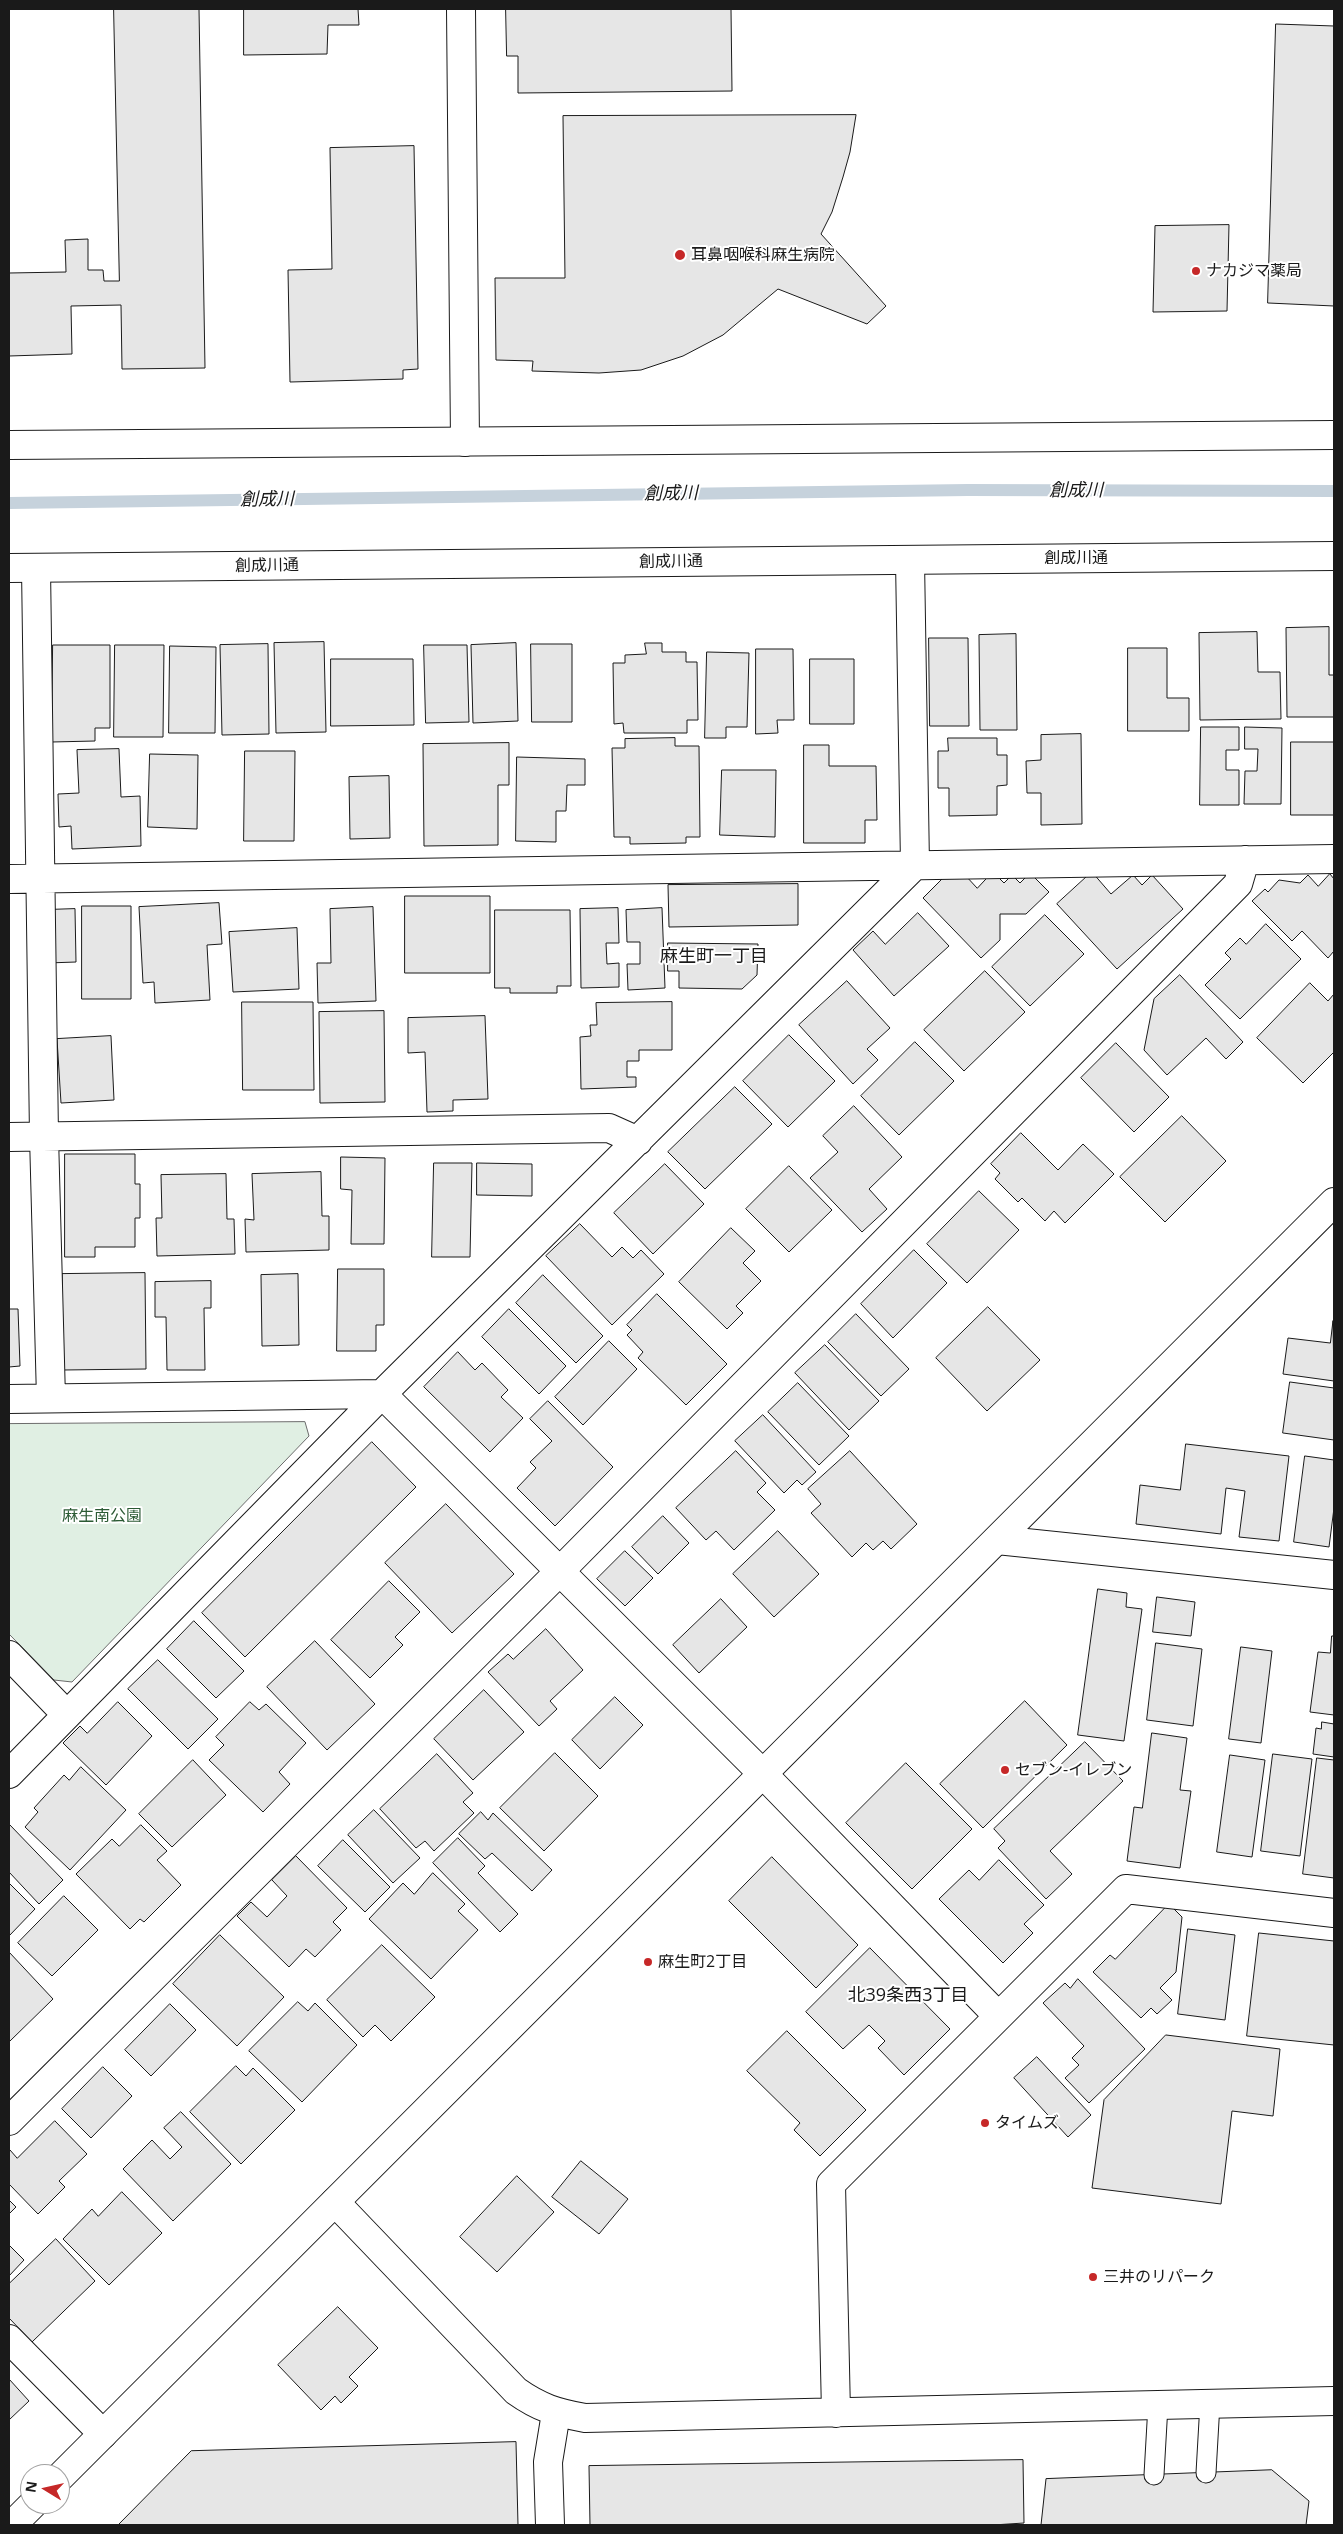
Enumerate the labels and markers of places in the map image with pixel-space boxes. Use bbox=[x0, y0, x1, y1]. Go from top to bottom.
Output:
place label: 耳鼻咽喉科麻生病院 bbox=[691, 245, 835, 265]
marker: 耳鼻咽喉科麻生病院 bbox=[673, 248, 687, 262]
place label: ナカジマ薬局 bbox=[1206, 261, 1302, 281]
marker: ナカジマ薬局 bbox=[1190, 265, 1202, 277]
place label: セブン-イレブン bbox=[1015, 1760, 1132, 1780]
marker: セブン-イレブン bbox=[999, 1764, 1011, 1776]
place label: 麻生町2丁目 bbox=[658, 1952, 747, 1972]
marker: 麻生町2丁目 bbox=[642, 1956, 654, 1968]
place label: タイムズ bbox=[995, 2113, 1059, 2133]
marker: タイムズ bbox=[979, 2117, 991, 2129]
place label: 三井のリパーク bbox=[1103, 2267, 1215, 2287]
marker: 三井のリパーク bbox=[1087, 2271, 1099, 2283]

